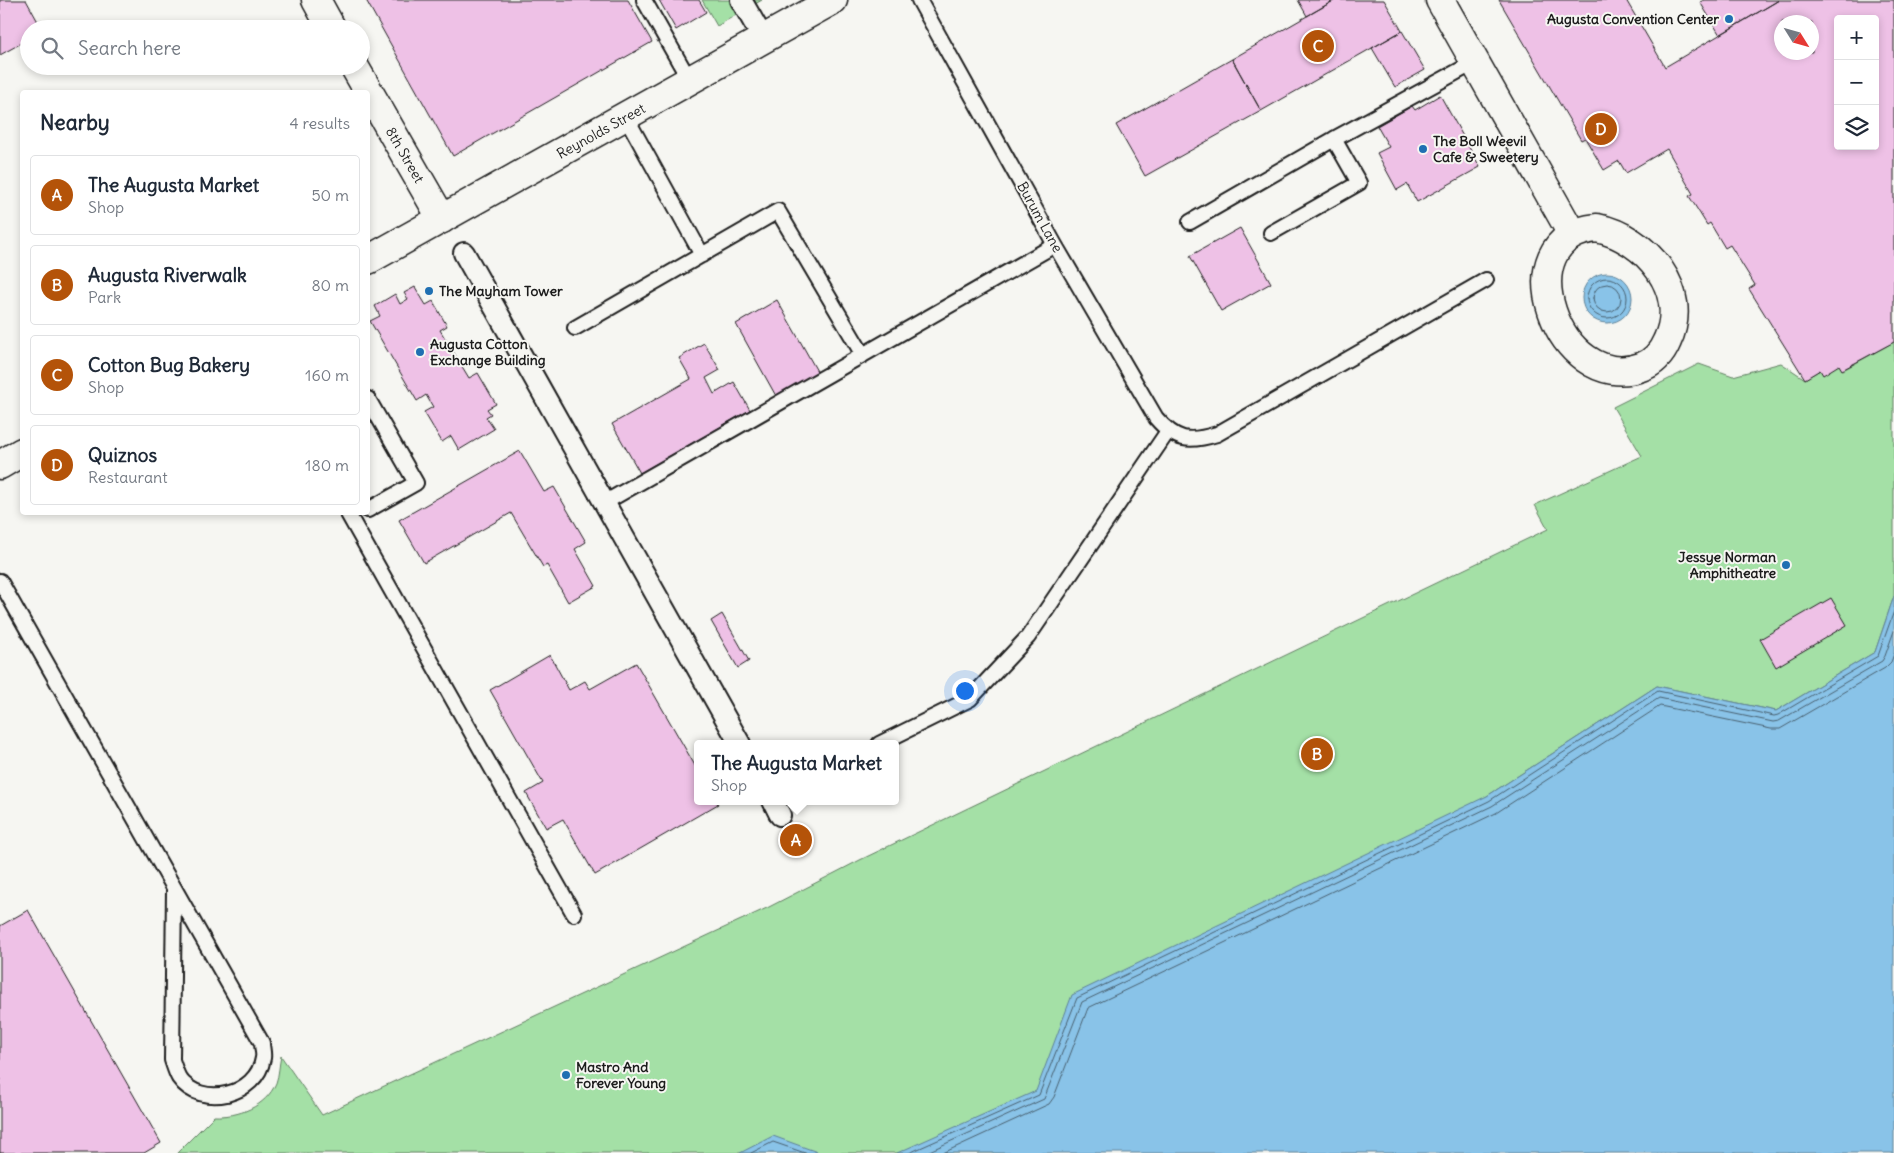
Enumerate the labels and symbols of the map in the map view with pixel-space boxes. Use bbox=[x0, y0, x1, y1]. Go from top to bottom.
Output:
place label: Augusta Convention Center bbox=[1547, 10, 1719, 28]
marker: Augusta Convention Center bbox=[1723, 13, 1735, 25]
north arrow bbox=[1774, 15, 1819, 60]
pin: C bbox=[1302, 27, 1334, 65]
street label: Reynolds Street bbox=[554, 99, 649, 163]
pin: D bbox=[1585, 110, 1617, 148]
street label: 8th Street bbox=[382, 124, 428, 186]
place label: The Boll Weevil Cafe & Sweetery bbox=[1433, 132, 1539, 166]
marker: The Boll Weevil Cafe & Sweetery bbox=[1417, 143, 1429, 155]
street label: Burum Lane bbox=[1013, 179, 1067, 255]
place label: The Mayham Tower bbox=[439, 282, 563, 300]
marker: The Mayham Tower bbox=[423, 285, 435, 297]
place label: Augusta Cotton Exchange Building bbox=[430, 335, 546, 369]
marker: Augusta Cotton Exchange Building bbox=[414, 346, 426, 358]
place label: Jessye Norman Amphitheatre bbox=[1678, 548, 1776, 582]
marker: Jessye Norman Amphitheatre bbox=[1780, 559, 1792, 571]
your location bbox=[952, 678, 978, 704]
pin: B bbox=[1301, 735, 1333, 773]
pin: A bbox=[780, 821, 812, 859]
place label: Mastro And Forever Young bbox=[576, 1058, 666, 1092]
marker: Mastro And Forever Young bbox=[560, 1069, 572, 1081]

